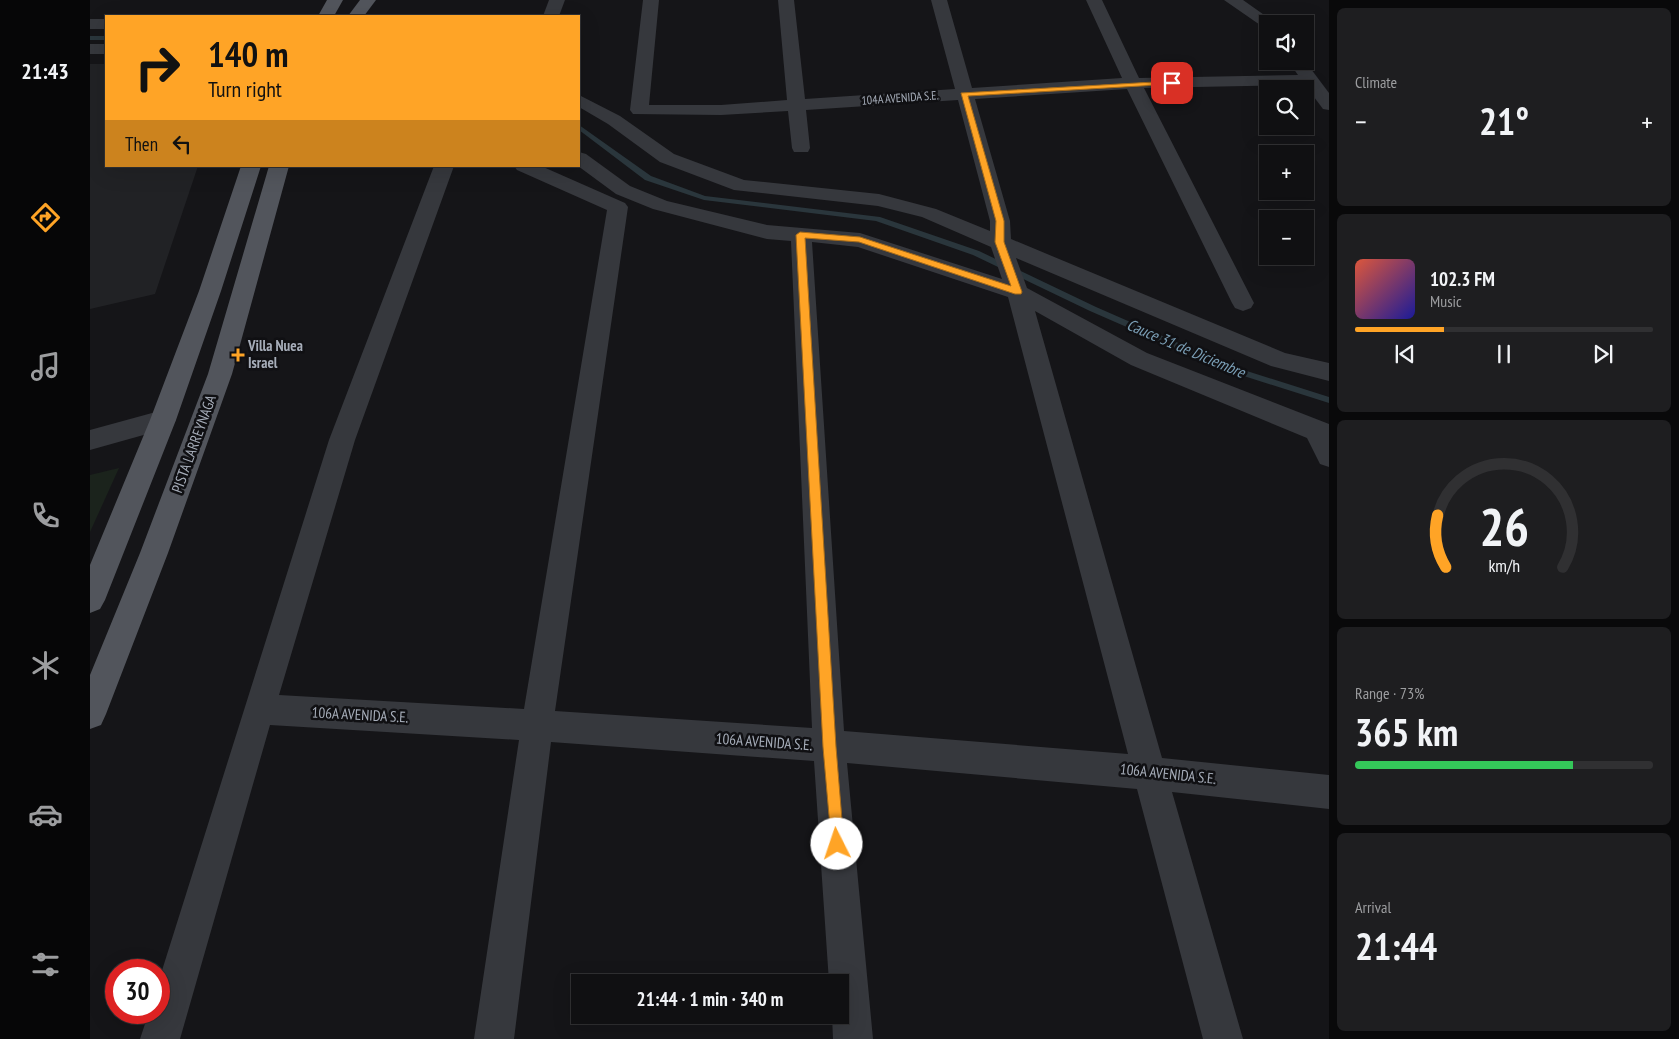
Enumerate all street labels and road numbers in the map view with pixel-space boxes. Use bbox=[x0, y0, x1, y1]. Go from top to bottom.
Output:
street label: 104A AVENIDA S.E. bbox=[861, 87, 939, 108]
street label: PISTA LARREYNAGA bbox=[167, 391, 220, 495]
street label: 106A AVENIDA S.E. bbox=[311, 702, 409, 727]
street label: 106A AVENIDA S.E. bbox=[715, 729, 813, 754]
street label: 106A AVENIDA S.E. bbox=[1119, 759, 1217, 788]

